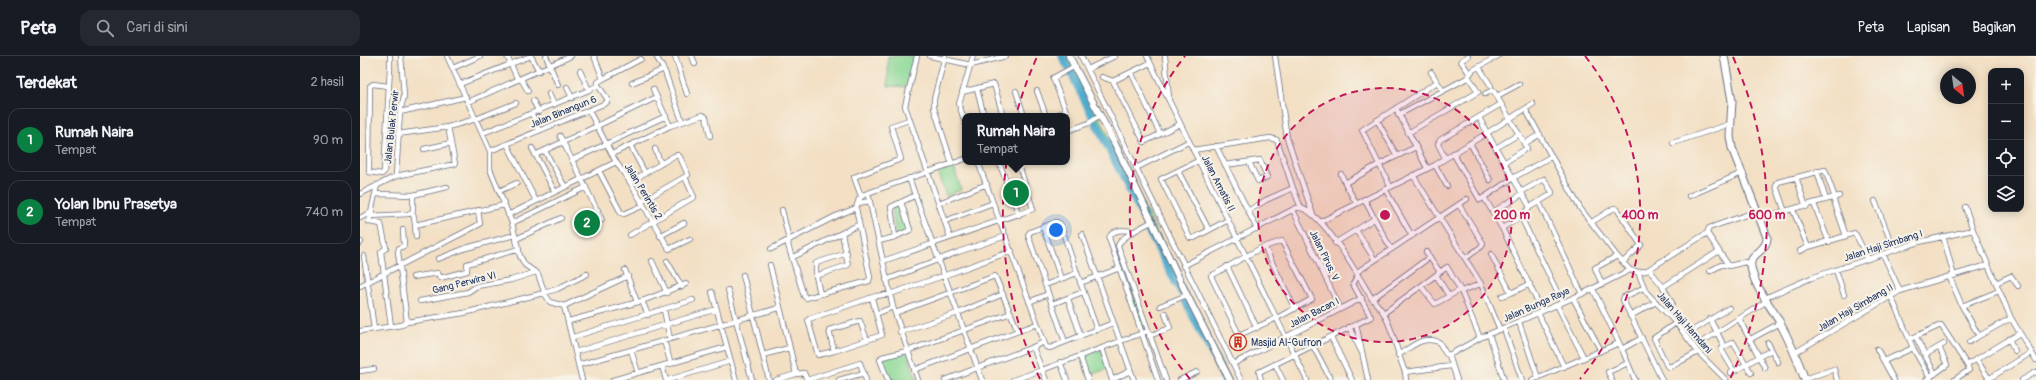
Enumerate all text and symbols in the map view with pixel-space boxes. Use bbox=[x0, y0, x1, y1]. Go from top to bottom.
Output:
search box bbox=[80, 10, 360, 46]
text: Peta bbox=[20, 16, 56, 40]
icon: search bbox=[94, 17, 116, 39]
text: Cari di sini bbox=[126, 18, 188, 37]
text: Peta bbox=[1858, 19, 1884, 36]
text: Lapisan bbox=[1906, 19, 1950, 36]
text: Bagikan bbox=[1972, 19, 2016, 36]
north arrow bbox=[1940, 68, 1976, 104]
map controls bbox=[1988, 68, 2024, 212]
button: + bbox=[1988, 68, 2024, 104]
text: Terdekat bbox=[16, 72, 77, 93]
text: 2 hasil bbox=[311, 74, 344, 90]
street label: Jalan Bulak Perwir bbox=[382, 89, 402, 165]
street label: Jalan Binangun 6 bbox=[528, 93, 599, 131]
button: − bbox=[1988, 104, 2024, 140]
popup bbox=[962, 113, 1070, 165]
text: Rumah Naira bbox=[977, 122, 1055, 141]
text: Rumah Naira bbox=[55, 123, 133, 142]
text: 1 bbox=[27, 132, 33, 148]
text: 90 m bbox=[313, 132, 343, 148]
button: locate bbox=[1988, 140, 2024, 176]
text: Tempat bbox=[977, 141, 1018, 157]
text: Tempat bbox=[55, 142, 96, 158]
street label: Jalan Amatis II bbox=[1199, 153, 1237, 214]
street label: Jalan Perintis 2 bbox=[622, 161, 665, 222]
button: layers bbox=[1988, 176, 2024, 212]
pin: 1 bbox=[1003, 178, 1029, 208]
text: Yolan Ibnu Prasetya bbox=[55, 195, 177, 214]
text: 2 bbox=[26, 204, 34, 220]
text: 740 m bbox=[305, 204, 343, 220]
pin: 2 bbox=[574, 208, 600, 238]
centre of rings bbox=[1378, 208, 1392, 222]
text: 200 m bbox=[1494, 208, 1531, 223]
text: 400 m bbox=[1621, 208, 1659, 223]
text: 600 m bbox=[1749, 208, 1786, 223]
text: Tempat bbox=[55, 214, 96, 230]
your location bbox=[1046, 220, 1066, 240]
street label: Jalan Pirus. V bbox=[1307, 228, 1341, 283]
street label: Jalan Haji Simbang I bbox=[1842, 228, 1924, 264]
street label: Gang Perwira VI bbox=[431, 269, 498, 297]
street label: Jalan Haji Simbang II bbox=[1816, 281, 1895, 334]
street label: Jalan Bunga Raya bbox=[1501, 285, 1572, 325]
street label: Jalan Haji Hamdani bbox=[1654, 289, 1714, 356]
street label: Jalan Bacan I bbox=[1287, 295, 1341, 331]
building icon: Masjid Al-Gufron bbox=[1228, 332, 1248, 352]
place label: Masjid Al-Gufron bbox=[1251, 337, 1322, 349]

